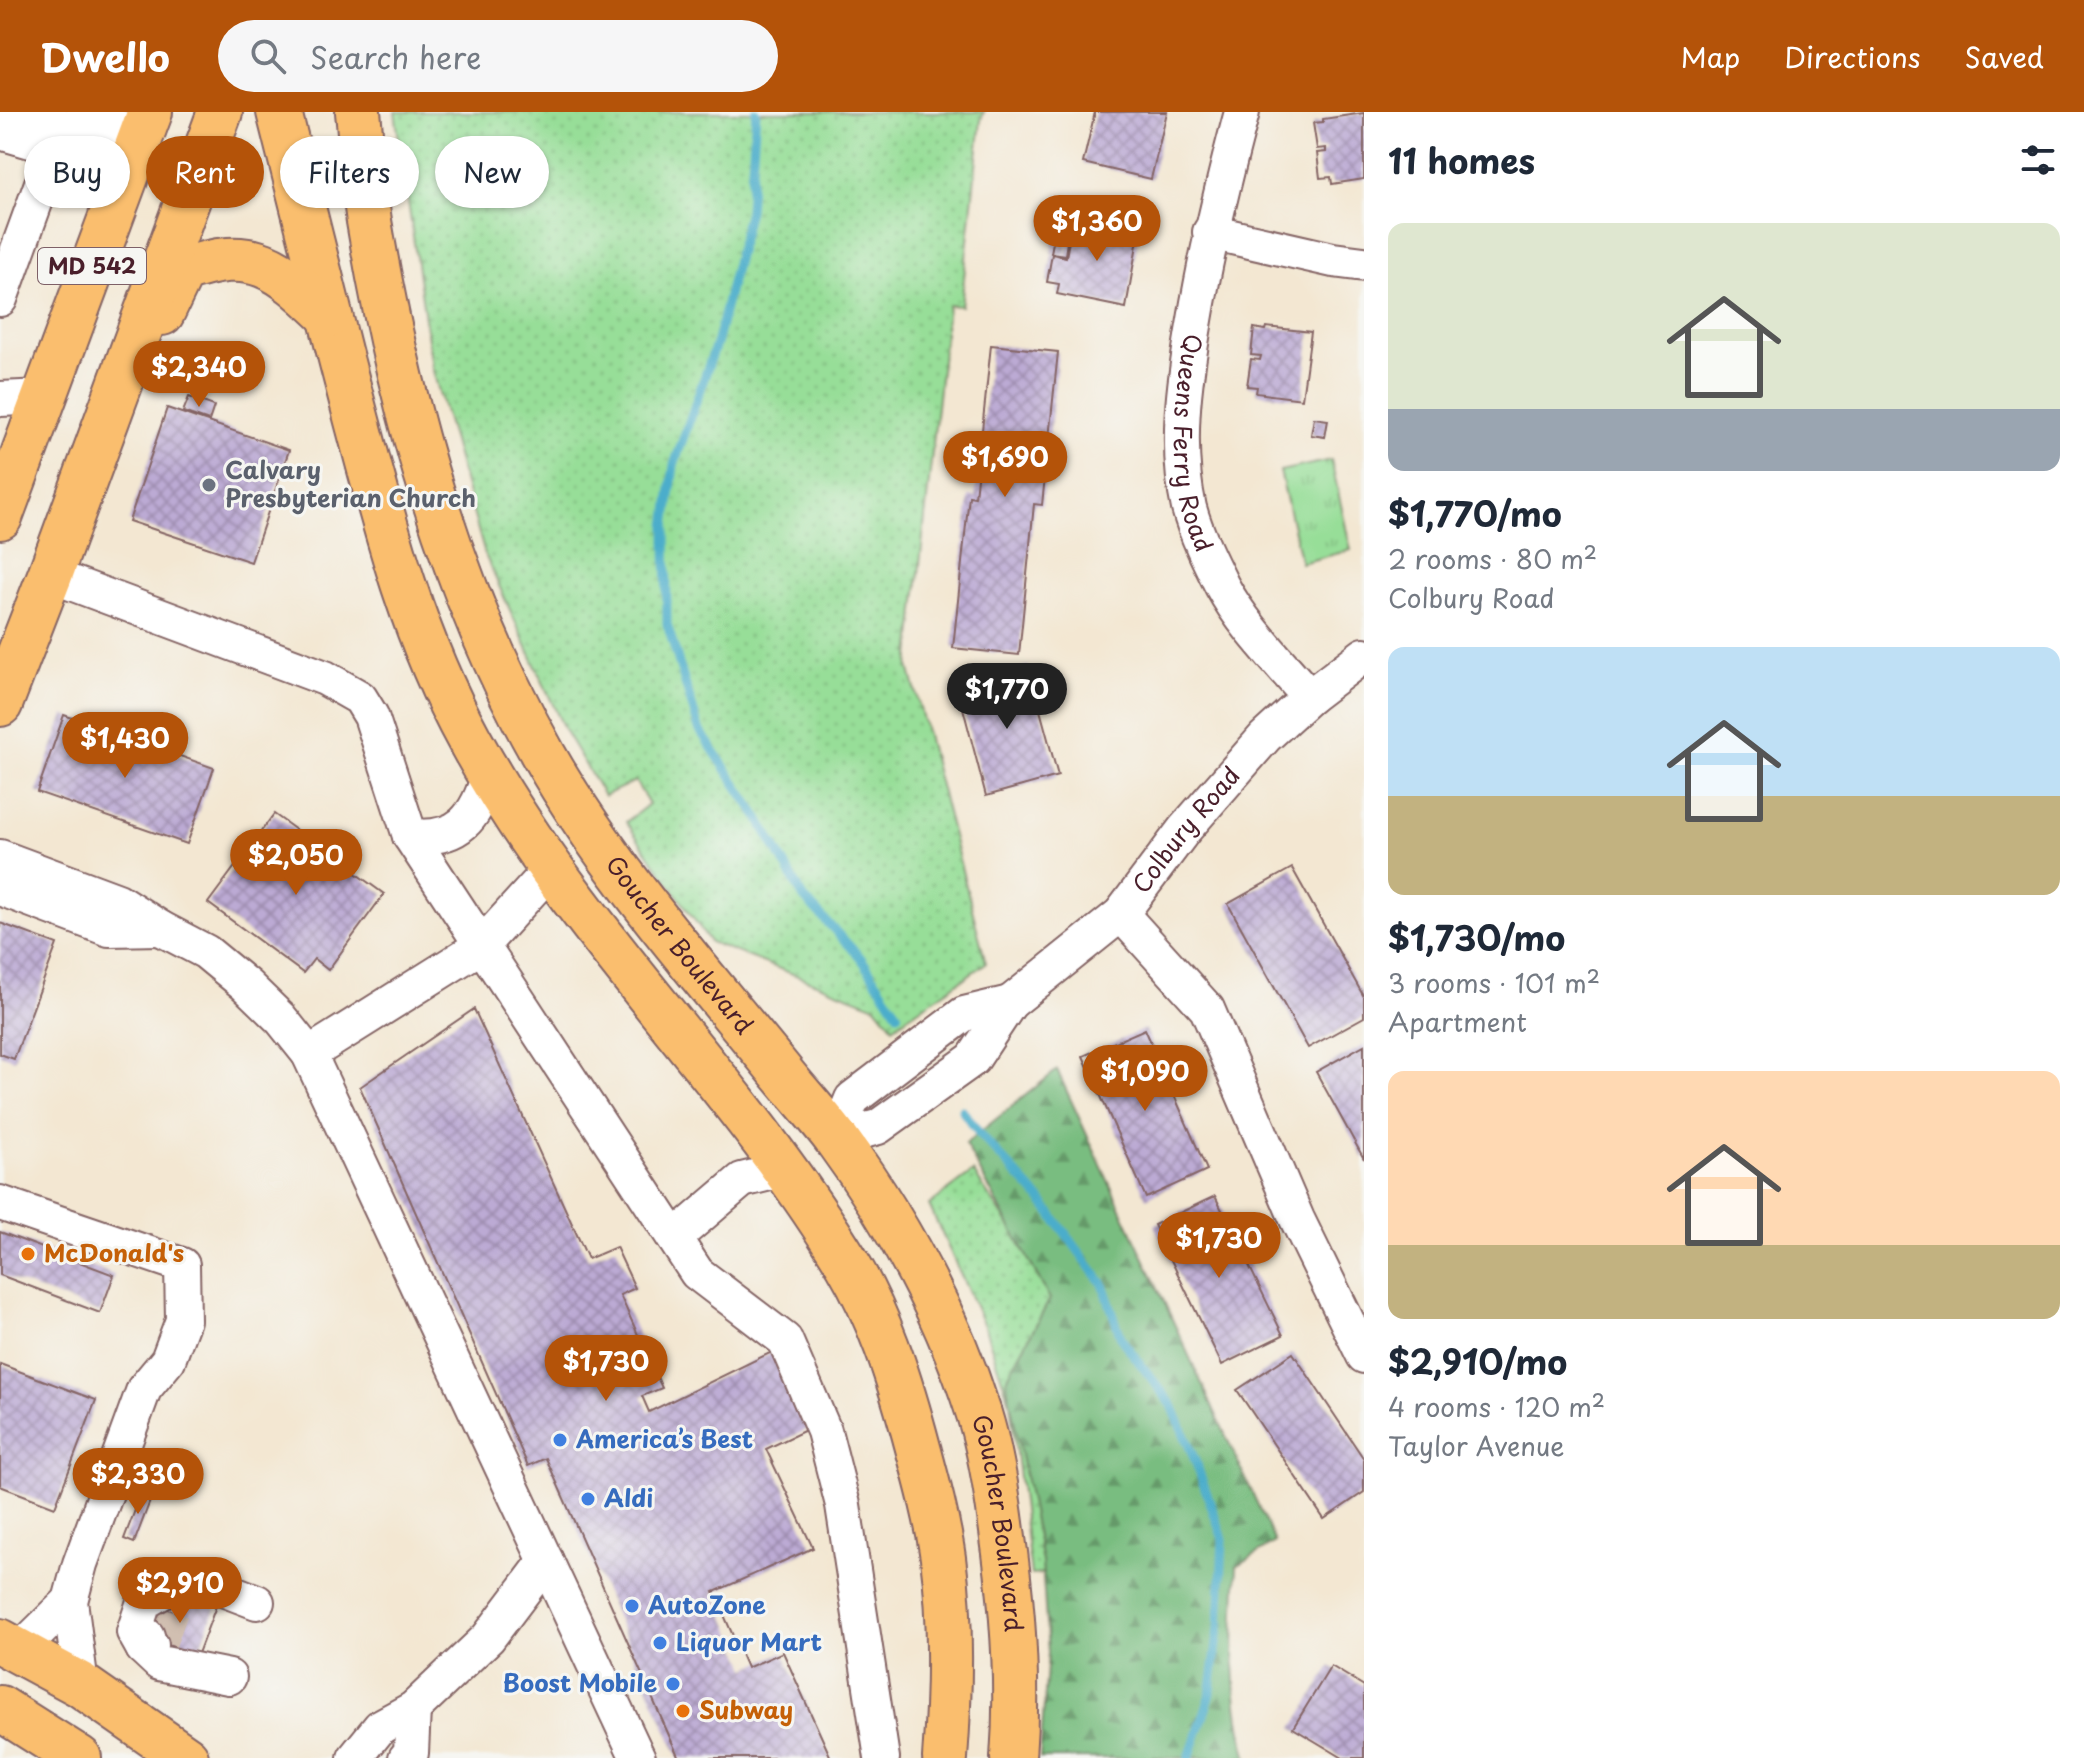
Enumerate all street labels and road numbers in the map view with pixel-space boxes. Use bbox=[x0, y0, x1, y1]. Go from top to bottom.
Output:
road number: MD 542 bbox=[38, 248, 146, 284]
street label: Queens Ferry Road bbox=[1166, 331, 1223, 557]
street label: Colbury Road bbox=[1123, 758, 1248, 900]
street label: Goucher Boulevard bbox=[598, 847, 763, 1041]
street label: Goucher Boulevard bbox=[964, 1410, 1033, 1633]

